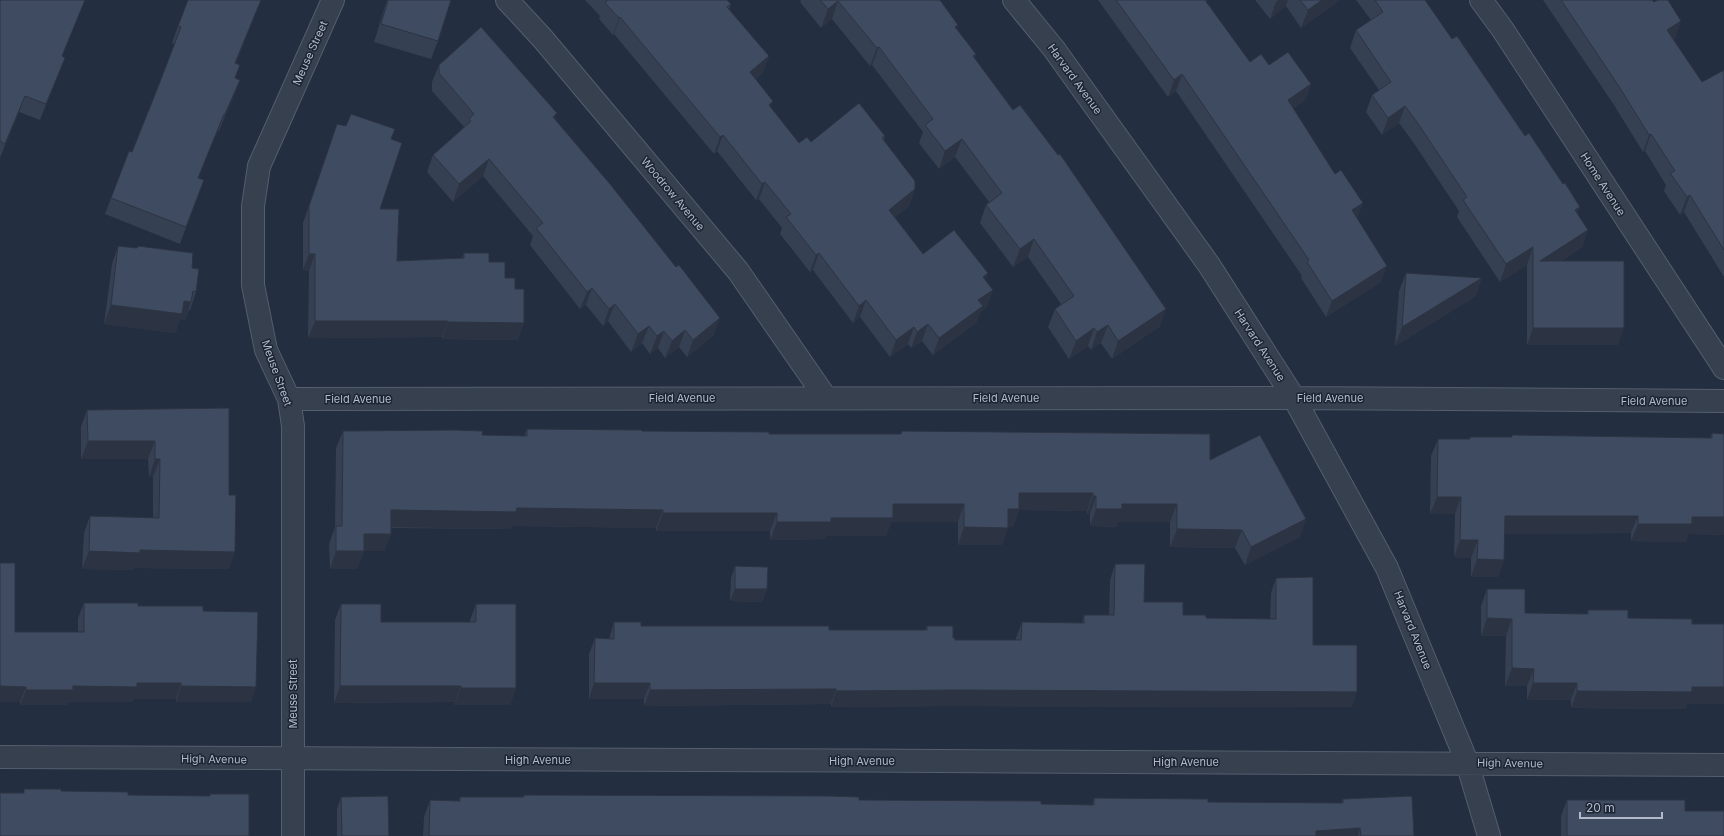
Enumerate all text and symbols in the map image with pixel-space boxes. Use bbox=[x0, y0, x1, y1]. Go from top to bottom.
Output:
street label: Meuse Street bbox=[290, 18, 331, 87]
street label: Harvard Avenue bbox=[1045, 41, 1105, 117]
street label: Home Avenue bbox=[1577, 150, 1629, 218]
street label: Woodrow Avenue bbox=[638, 155, 708, 233]
street label: Harvard Avenue bbox=[1231, 306, 1289, 384]
street label: Meuse Street bbox=[259, 338, 296, 408]
street label: Field Avenue bbox=[649, 391, 715, 405]
street label: Field Avenue bbox=[973, 391, 1039, 405]
street label: Field Avenue bbox=[1297, 391, 1363, 405]
street label: Field Avenue bbox=[325, 392, 391, 406]
street label: Field Avenue bbox=[1621, 394, 1687, 408]
street label: Harvard Avenue bbox=[1391, 589, 1435, 671]
street label: Meuse Street bbox=[286, 659, 300, 729]
street label: High Avenue bbox=[181, 751, 247, 767]
street label: High Avenue bbox=[505, 753, 571, 767]
street label: High Avenue bbox=[829, 754, 895, 768]
street label: High Avenue bbox=[1153, 755, 1219, 769]
street label: High Avenue bbox=[1477, 755, 1543, 771]
scale bar bbox=[1580, 794, 1662, 820]
text: 20 m bbox=[1586, 800, 1615, 815]

